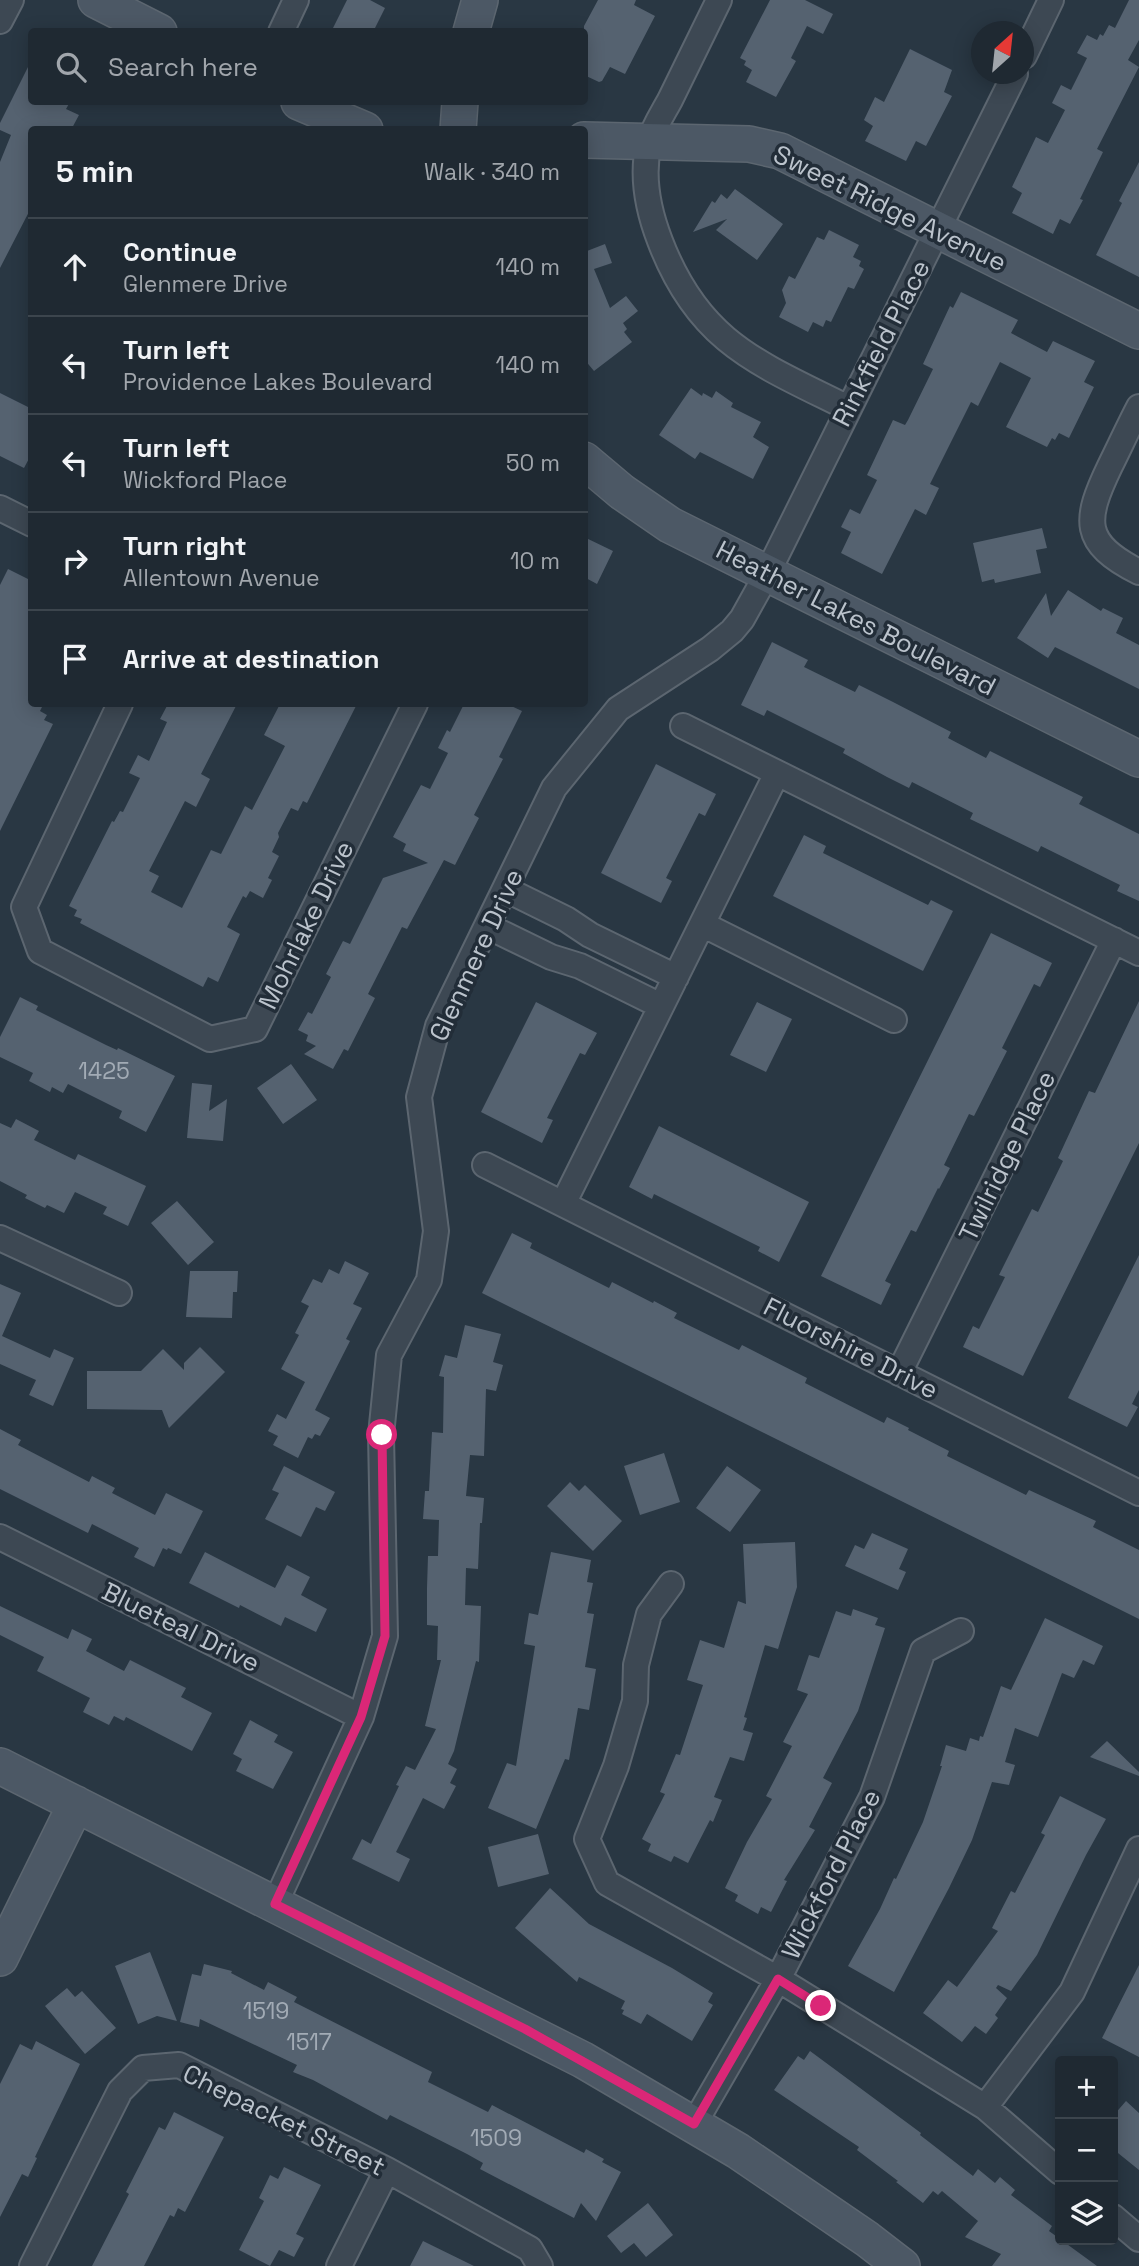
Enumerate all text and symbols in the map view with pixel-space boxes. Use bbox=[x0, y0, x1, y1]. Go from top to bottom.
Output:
north arrow bbox=[971, 21, 1034, 84]
search box bbox=[28, 28, 588, 105]
icon: search bbox=[52, 48, 90, 86]
text: Search here bbox=[108, 50, 258, 84]
street label: Sweet Ridge Avenue bbox=[768, 137, 1012, 279]
text: 5 min bbox=[56, 152, 134, 191]
text: Walk · 340 m bbox=[424, 157, 560, 187]
text: Continue bbox=[123, 235, 237, 269]
icon: ahead bbox=[56, 248, 94, 286]
text: 140 m bbox=[496, 252, 560, 282]
street label: Rinkfield Place bbox=[824, 254, 938, 432]
text: Glenmere Drive bbox=[123, 269, 288, 299]
text: Turn left bbox=[123, 333, 230, 367]
icon: left bbox=[56, 346, 94, 384]
text: 140 m bbox=[496, 350, 560, 380]
text: Providence Lakes Boulevard bbox=[123, 367, 432, 397]
text: Turn left bbox=[123, 431, 230, 465]
icon: left bbox=[56, 444, 94, 482]
text: 50 m bbox=[506, 448, 560, 478]
text: Wickford Place bbox=[123, 465, 287, 495]
text: Turn right bbox=[123, 529, 247, 563]
street label: Heather Lakes Boulevard bbox=[710, 533, 1002, 703]
icon: right bbox=[56, 542, 94, 580]
text: 10 m bbox=[510, 546, 560, 576]
text: Allentown Avenue bbox=[123, 563, 320, 593]
icon: arrive bbox=[56, 640, 94, 678]
text: Arrive at destination bbox=[123, 642, 380, 676]
street label: Mohrlake Drive bbox=[251, 835, 361, 1015]
street label: Glenmere Drive bbox=[421, 863, 531, 1047]
house number: 1425 bbox=[78, 1056, 130, 1086]
street label: Twilridge Place bbox=[951, 1065, 1063, 1247]
street label: Fluorshire Drive bbox=[758, 1289, 944, 1407]
route start bbox=[366, 1419, 397, 1450]
street label: Blueteal Drive bbox=[96, 1574, 266, 1680]
street label: Wickford Place bbox=[774, 1783, 888, 1965]
route end bbox=[805, 1990, 836, 2021]
house number: 1519 bbox=[243, 1996, 289, 2026]
house number: 1517 bbox=[286, 2027, 332, 2057]
street label: Chepacket Street bbox=[177, 2056, 391, 2184]
map controls bbox=[1055, 2056, 1118, 2245]
button: + bbox=[1055, 2056, 1118, 2119]
button: − bbox=[1055, 2119, 1118, 2182]
house number: 1509 bbox=[470, 2123, 522, 2153]
button: layers bbox=[1055, 2182, 1118, 2245]

